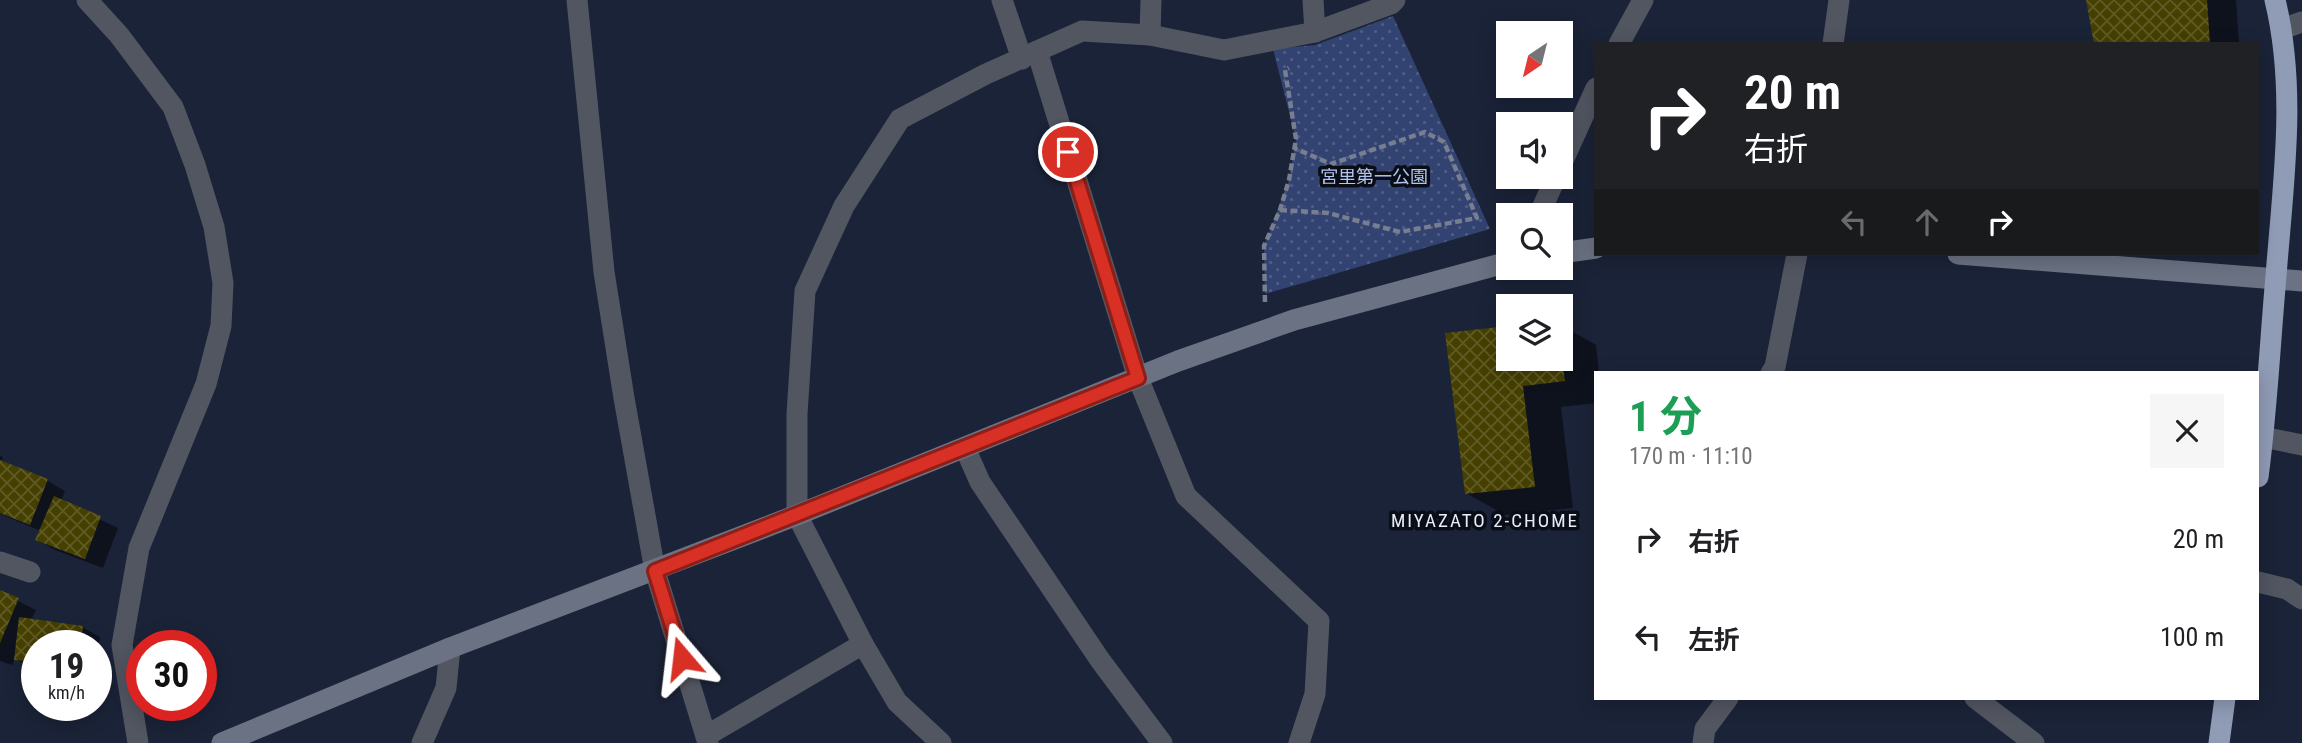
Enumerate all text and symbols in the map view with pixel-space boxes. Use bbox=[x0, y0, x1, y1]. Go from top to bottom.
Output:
north arrow bbox=[1496, 21, 1573, 98]
map controls bbox=[1496, 21, 1573, 371]
text: 20 m bbox=[1744, 64, 1841, 121]
icon: right bbox=[1629, 70, 1720, 161]
button: sound bbox=[1496, 112, 1573, 189]
pin bbox=[1038, 122, 1098, 182]
text: 右折 bbox=[1744, 130, 1808, 168]
icon: arrive bbox=[1049, 133, 1087, 171]
park label: 宮里第一公園 bbox=[1320, 166, 1428, 187]
button: search bbox=[1496, 203, 1573, 280]
icon: left bbox=[1835, 203, 1873, 241]
icon: ahead bbox=[1908, 203, 1946, 241]
icon: right bbox=[1981, 203, 2019, 241]
button: layers bbox=[1496, 294, 1573, 371]
text: 1 分 bbox=[1629, 392, 1702, 441]
button: close bbox=[2150, 394, 2224, 468]
text: 170 m · 11:10 bbox=[1629, 443, 1753, 470]
district label: MIYAZATO 2-CHOME bbox=[1391, 509, 1579, 532]
icon: right bbox=[1629, 520, 1667, 558]
text: 20 m bbox=[2173, 524, 2224, 554]
text: 右折 bbox=[1688, 527, 1740, 557]
icon: left bbox=[1629, 618, 1667, 656]
position arrow bbox=[645, 621, 719, 695]
text: 100 m bbox=[2160, 622, 2224, 652]
text: 左折 bbox=[1688, 625, 1740, 655]
speed limit sign: 30 bbox=[126, 630, 217, 721]
text: 19 bbox=[49, 646, 84, 687]
text: km/h bbox=[48, 682, 85, 703]

